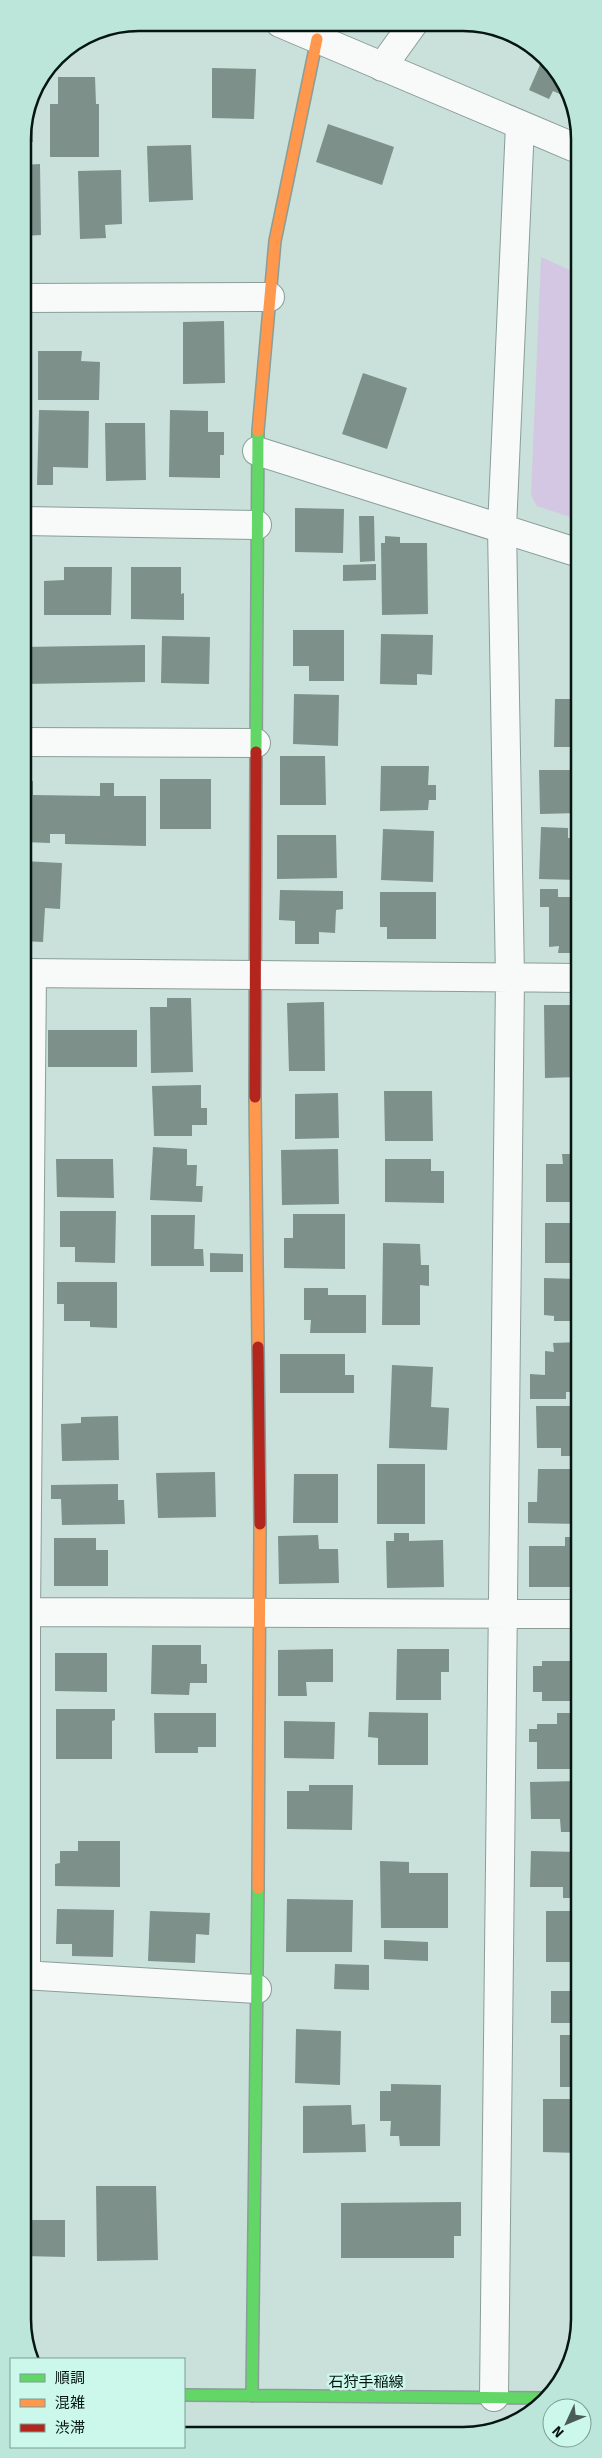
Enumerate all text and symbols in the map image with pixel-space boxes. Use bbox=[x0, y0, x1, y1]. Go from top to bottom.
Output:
legend bbox=[10, 2358, 185, 2448]
text: 順調 bbox=[55, 2369, 85, 2387]
street label: 石狩手稲線 bbox=[328, 2373, 404, 2391]
text: 混雑 bbox=[55, 2394, 85, 2412]
north arrow bbox=[542, 2398, 592, 2448]
text: 渋滞 bbox=[55, 2419, 85, 2437]
text: N bbox=[549, 2422, 568, 2441]

